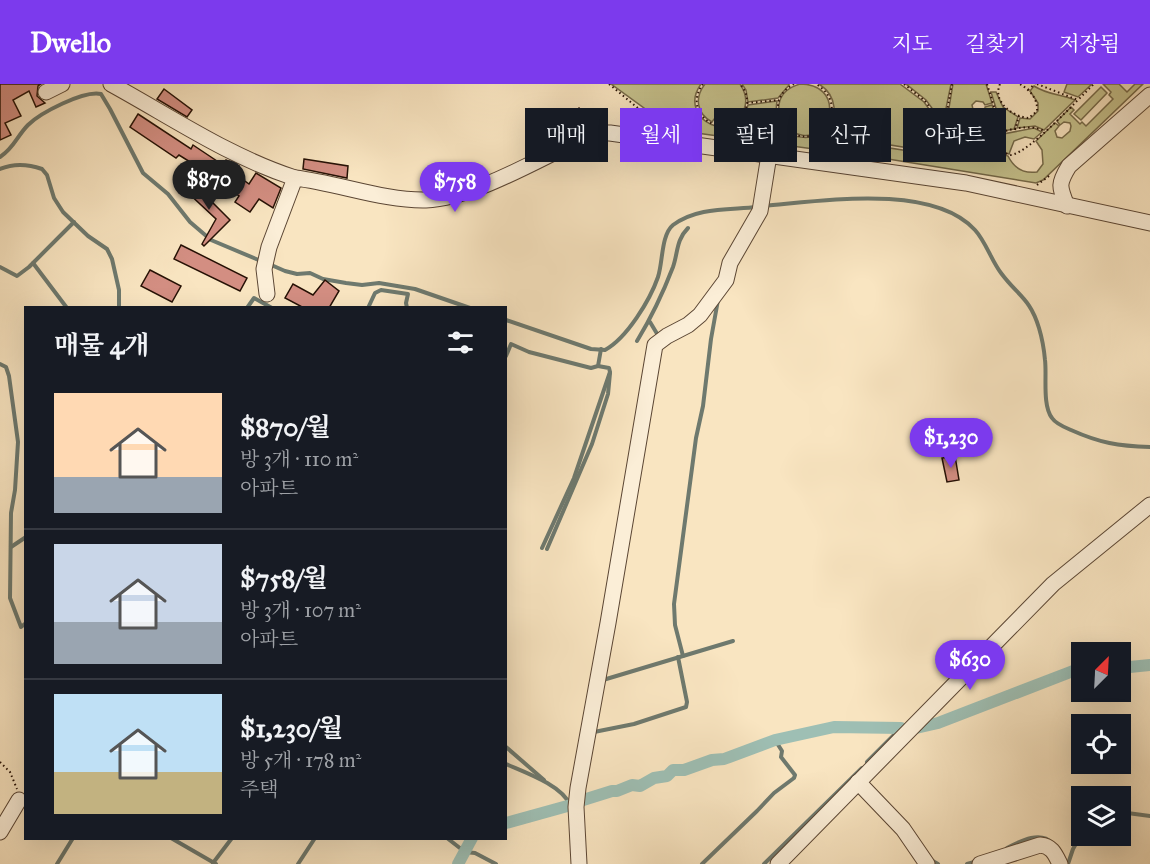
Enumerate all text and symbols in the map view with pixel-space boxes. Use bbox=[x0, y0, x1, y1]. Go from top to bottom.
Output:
text: Dwello bbox=[30, 25, 111, 60]
text: 지도 bbox=[892, 31, 932, 57]
text: 길찾기 bbox=[965, 31, 1026, 57]
text: 저장됨 bbox=[1059, 31, 1120, 57]
chip: 매매 bbox=[525, 108, 608, 162]
chip: 월세 bbox=[620, 108, 702, 162]
chip: 필터 bbox=[714, 108, 797, 162]
chip: 신규 bbox=[809, 108, 891, 162]
chip: 아파트 bbox=[903, 108, 1006, 162]
pin: $870 bbox=[173, 160, 245, 211]
pin: $758 bbox=[419, 162, 491, 213]
text: $870 bbox=[187, 167, 231, 191]
text: $758 bbox=[434, 169, 476, 193]
icon: filters bbox=[444, 326, 477, 359]
text: 매물 4개 bbox=[54, 329, 149, 361]
text: $870/월 bbox=[240, 411, 331, 443]
icon: home bbox=[102, 417, 174, 489]
pin: $1,230 bbox=[902, 418, 1000, 469]
text: $1,230 bbox=[924, 425, 978, 449]
text: 방 3개 · 110 m² bbox=[240, 447, 358, 471]
text: 아파트 bbox=[240, 476, 298, 500]
text: $758/월 bbox=[240, 562, 328, 594]
icon: home bbox=[102, 568, 174, 640]
text: 방 3개 · 107 m² bbox=[240, 598, 361, 622]
text: 아파트 bbox=[240, 627, 298, 651]
pin: $630 bbox=[934, 640, 1006, 691]
north arrow bbox=[1071, 642, 1131, 702]
map controls bbox=[1071, 642, 1131, 846]
text: $630 bbox=[949, 647, 991, 671]
text: $1,230/월 bbox=[240, 712, 343, 744]
button: locate bbox=[1071, 714, 1131, 774]
icon: home bbox=[102, 718, 174, 790]
text: 방 5개 · 178 m² bbox=[240, 748, 361, 772]
text: 주택 bbox=[240, 777, 279, 801]
button: layers bbox=[1071, 786, 1131, 846]

